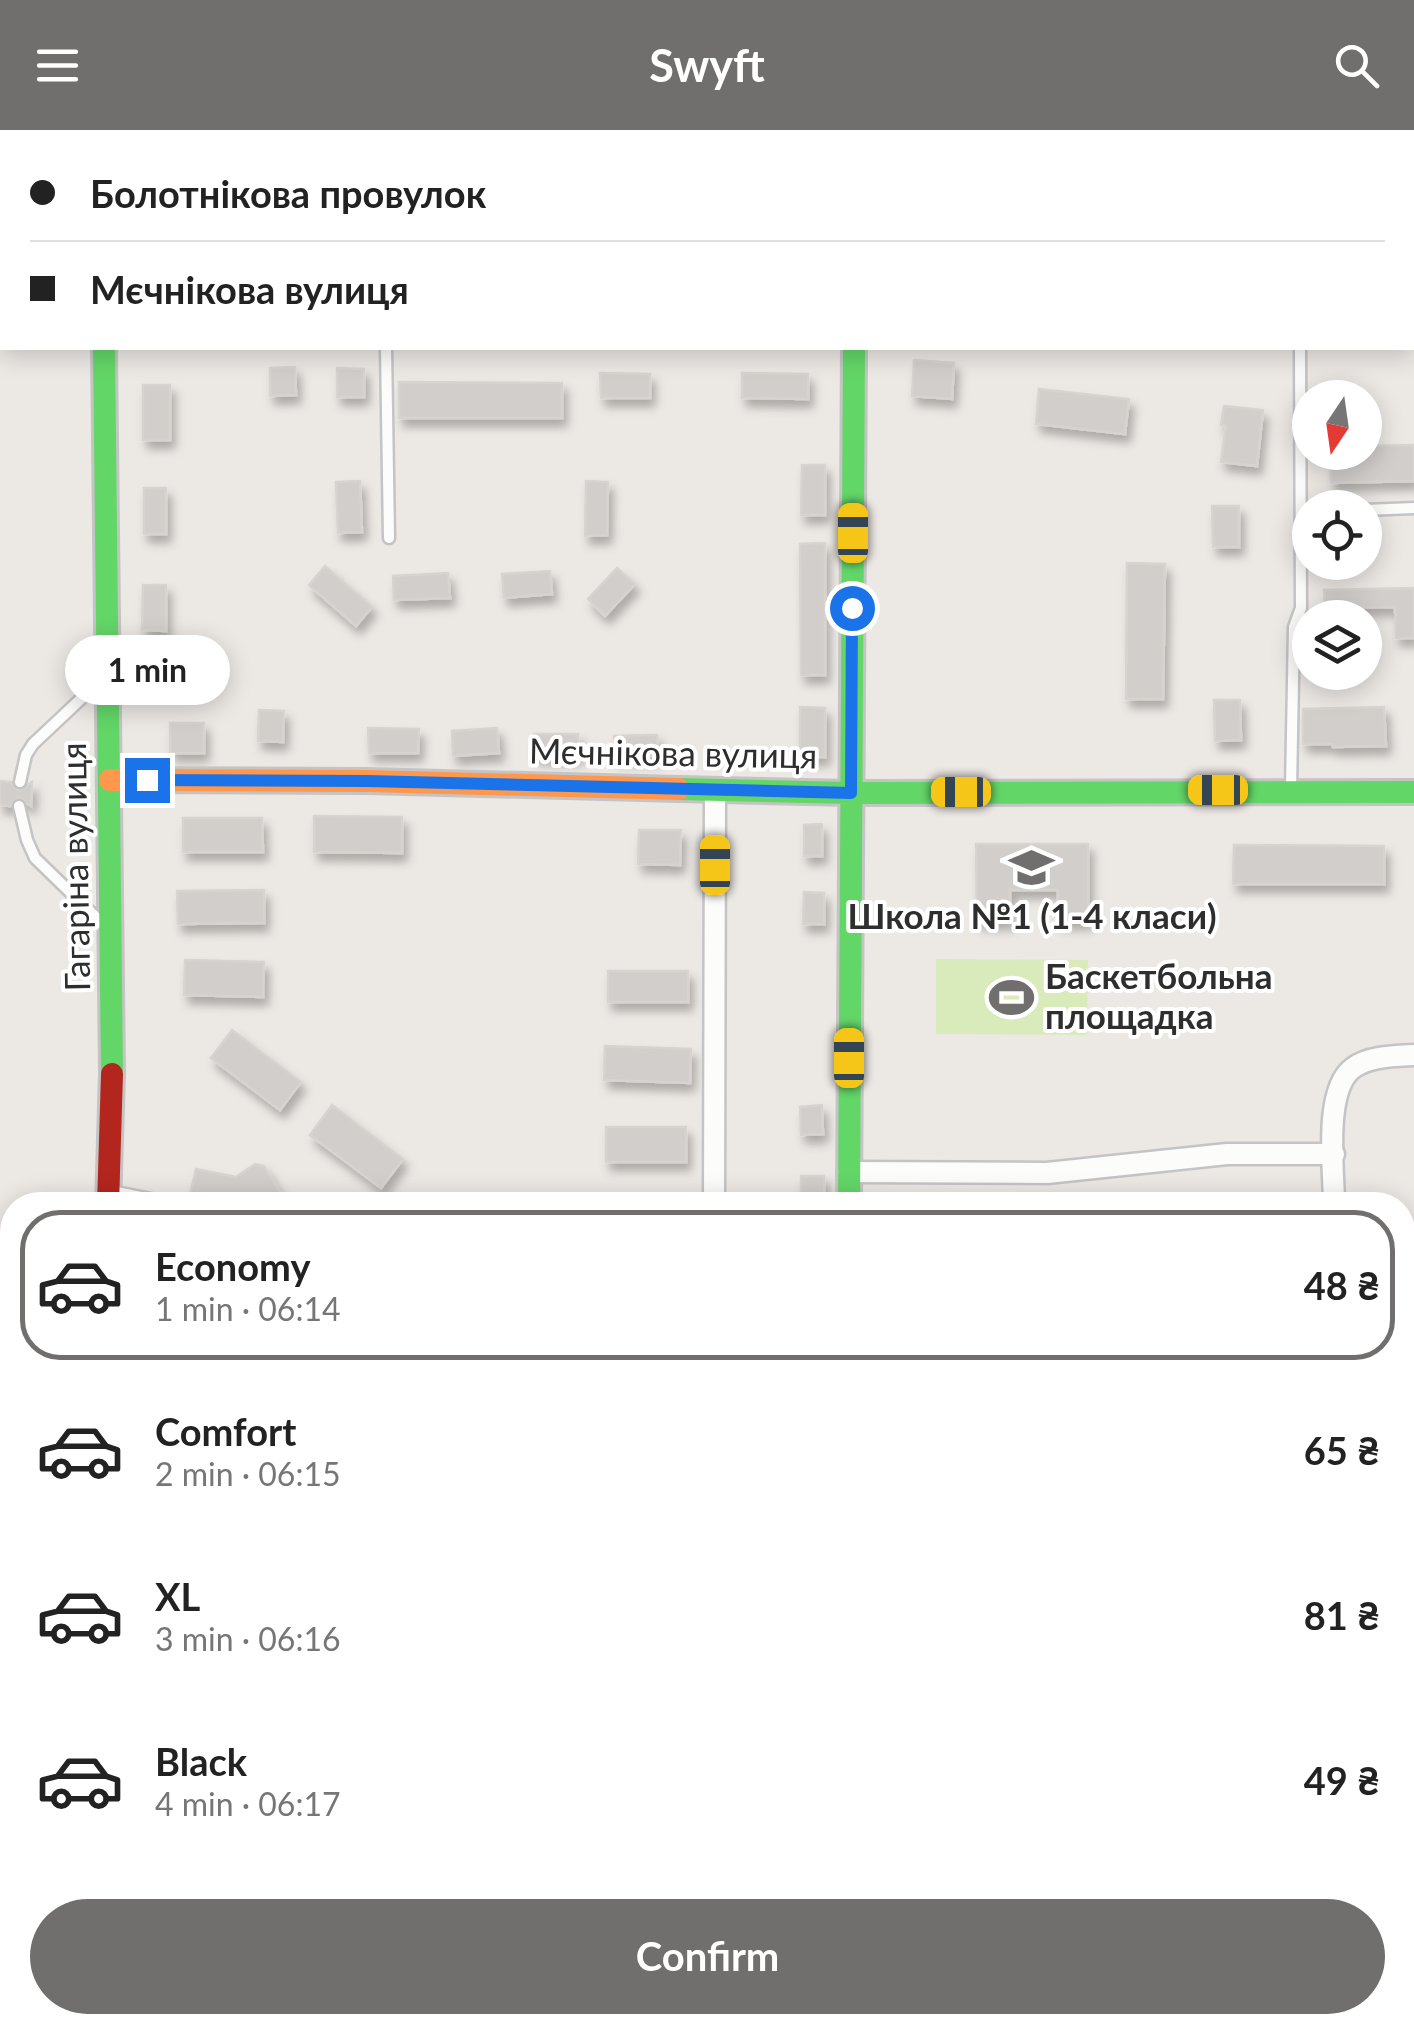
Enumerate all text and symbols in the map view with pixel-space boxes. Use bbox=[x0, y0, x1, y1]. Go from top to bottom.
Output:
icon: menu bbox=[30, 38, 85, 93]
text: Swyft bbox=[649, 38, 765, 92]
icon: search bbox=[1329, 38, 1384, 93]
text: Болотнікова провулок bbox=[90, 170, 486, 216]
text: Мєчнікова вулиця bbox=[90, 266, 409, 312]
north arrow bbox=[1292, 380, 1382, 470]
map controls bbox=[1292, 380, 1382, 690]
button: locate bbox=[1292, 490, 1382, 580]
car bbox=[838, 503, 868, 563]
route start bbox=[830, 586, 875, 631]
button: layers bbox=[1292, 600, 1382, 690]
callout: 1 min bbox=[64, 635, 230, 705]
text: 1 min bbox=[108, 650, 187, 689]
street label: Мєчнікова вулиця bbox=[529, 728, 818, 776]
street label: Гагаріна вулиця bbox=[51, 742, 97, 992]
route end bbox=[125, 758, 170, 803]
car bbox=[1188, 775, 1248, 805]
car bbox=[931, 777, 991, 807]
car bbox=[700, 835, 730, 895]
school or university icon: Школа №1 (1-4 класи) bbox=[1008, 843, 1056, 891]
place label: Школа №1 (1-4 класи) bbox=[847, 894, 1217, 936]
place label: Баскетбольна площадка bbox=[1045, 954, 1272, 1036]
sports icon: Баскетбольна площадка bbox=[988, 973, 1036, 1021]
car bbox=[834, 1028, 864, 1088]
icon: car bbox=[35, 1240, 125, 1330]
text: Economy bbox=[155, 1243, 310, 1289]
text: 48 ₴ bbox=[1304, 1262, 1380, 1308]
text: 1 min · 06:14 bbox=[155, 1289, 341, 1328]
icon: car bbox=[35, 1405, 125, 1495]
text: Comfort bbox=[155, 1408, 296, 1454]
text: 65 ₴ bbox=[1304, 1427, 1380, 1473]
text: 2 min · 06:15 bbox=[155, 1454, 341, 1493]
icon: car bbox=[35, 1570, 125, 1660]
text: XL bbox=[155, 1573, 200, 1619]
text: 81 ₴ bbox=[1304, 1592, 1380, 1638]
text: 3 min · 06:16 bbox=[155, 1619, 341, 1658]
icon: car bbox=[35, 1735, 125, 1825]
text: Black bbox=[155, 1738, 247, 1784]
text: 49 ₴ bbox=[1304, 1757, 1380, 1803]
text: 4 min · 06:17 bbox=[155, 1784, 341, 1823]
button: Confirm bbox=[30, 1899, 1385, 2014]

